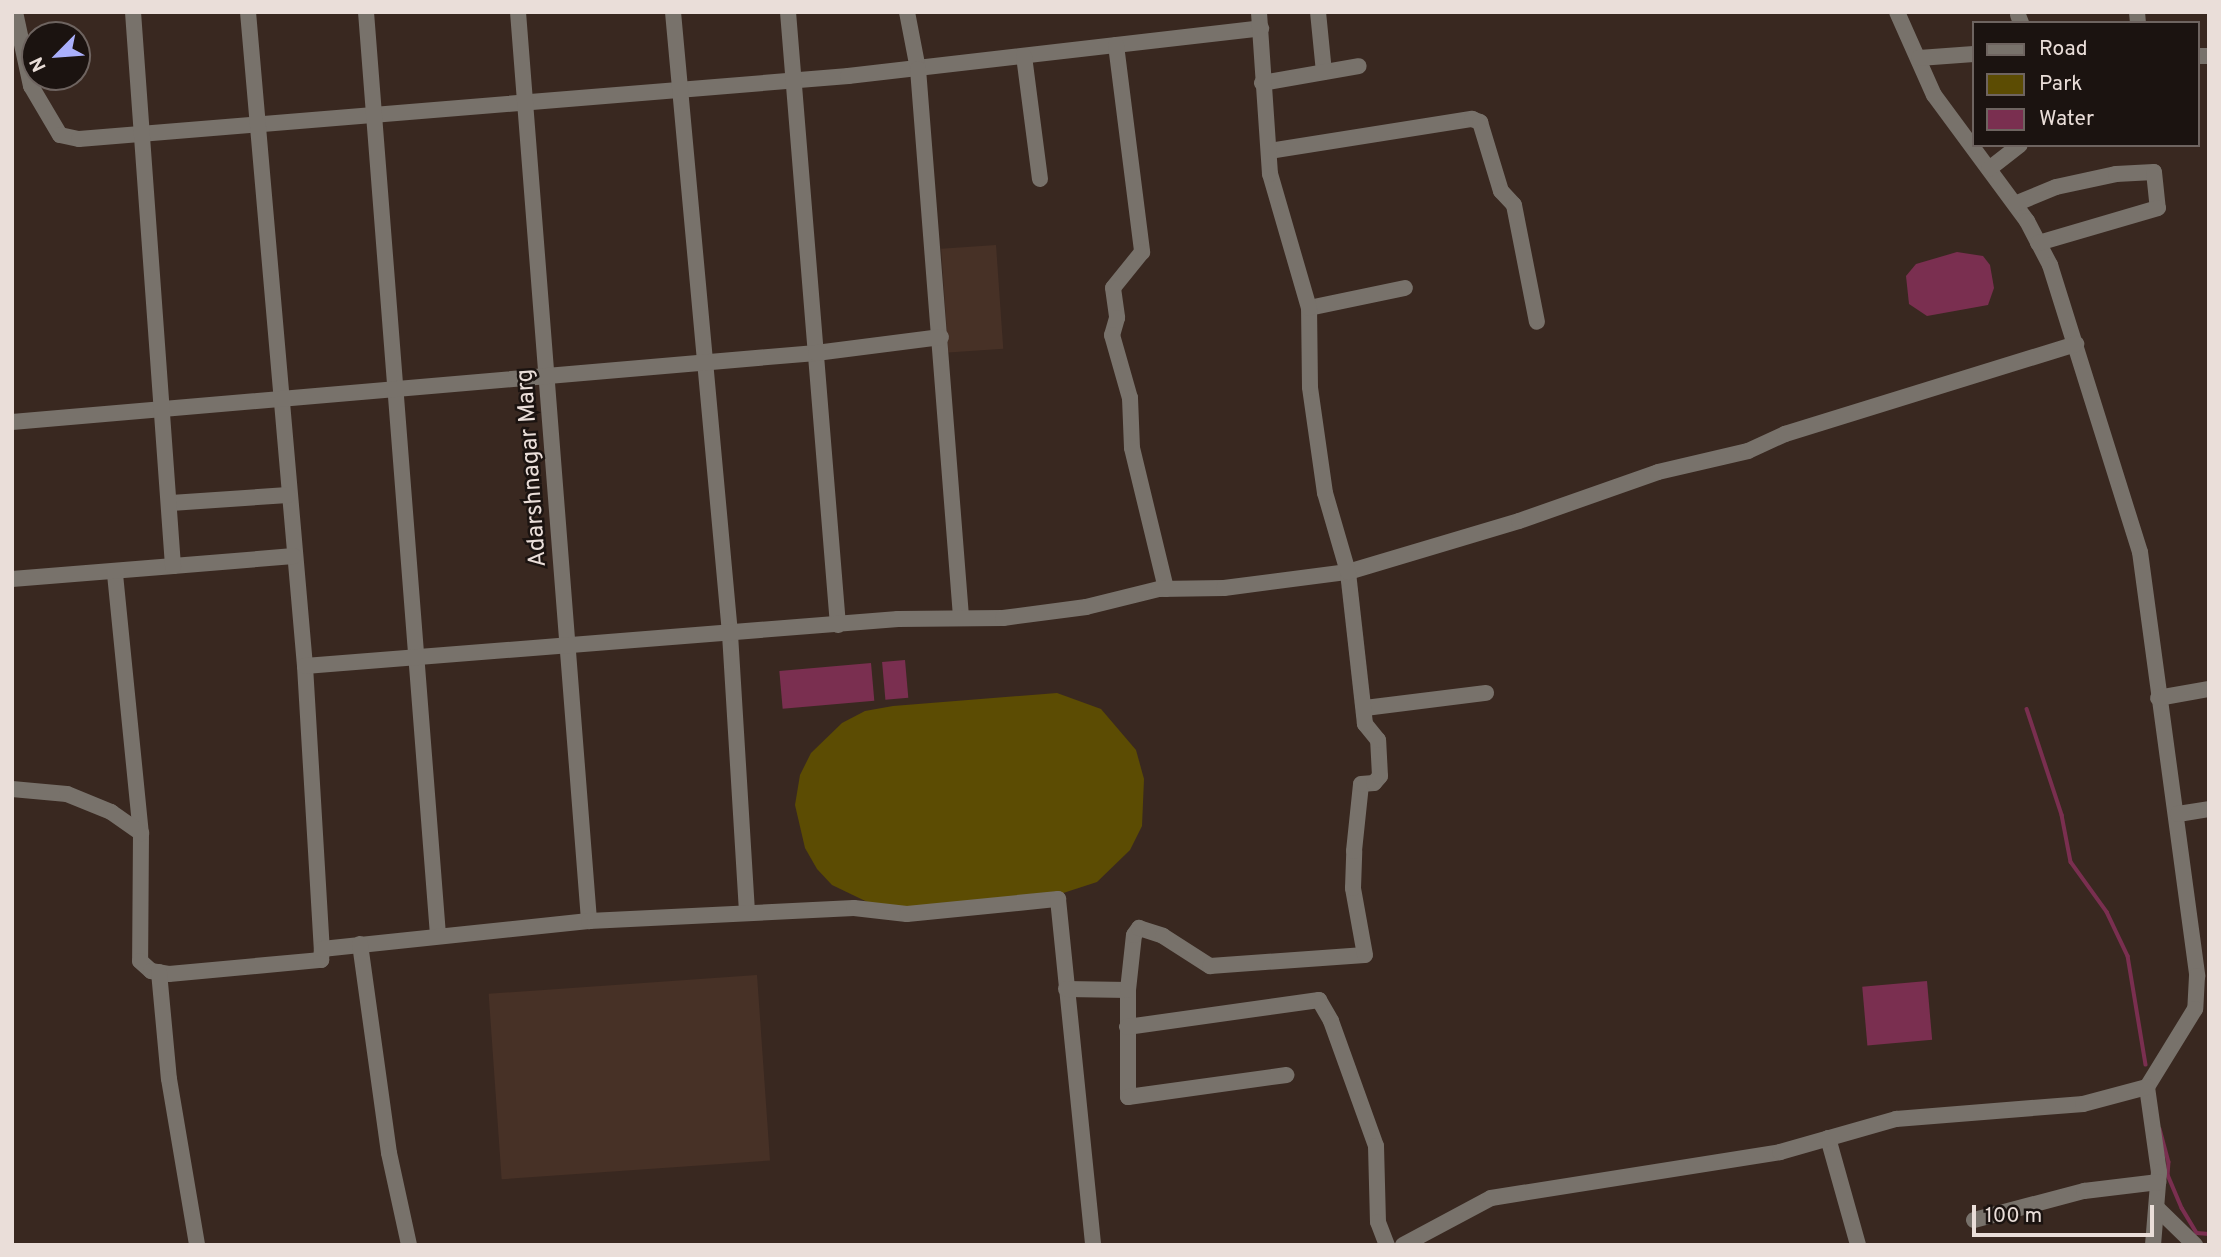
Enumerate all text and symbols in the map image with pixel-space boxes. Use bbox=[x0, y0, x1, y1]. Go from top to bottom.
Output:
north arrow bbox=[21, 21, 91, 91]
legend bbox=[1972, 21, 2200, 147]
text: Road bbox=[2039, 36, 2088, 63]
text: N bbox=[25, 53, 53, 75]
text: Park bbox=[2039, 71, 2082, 98]
text: Water bbox=[2039, 106, 2094, 133]
street label: Adarshnagar Marg bbox=[512, 368, 554, 568]
scale bar bbox=[1976, 1190, 2158, 1234]
text: 100 m bbox=[1985, 1203, 2042, 1230]

